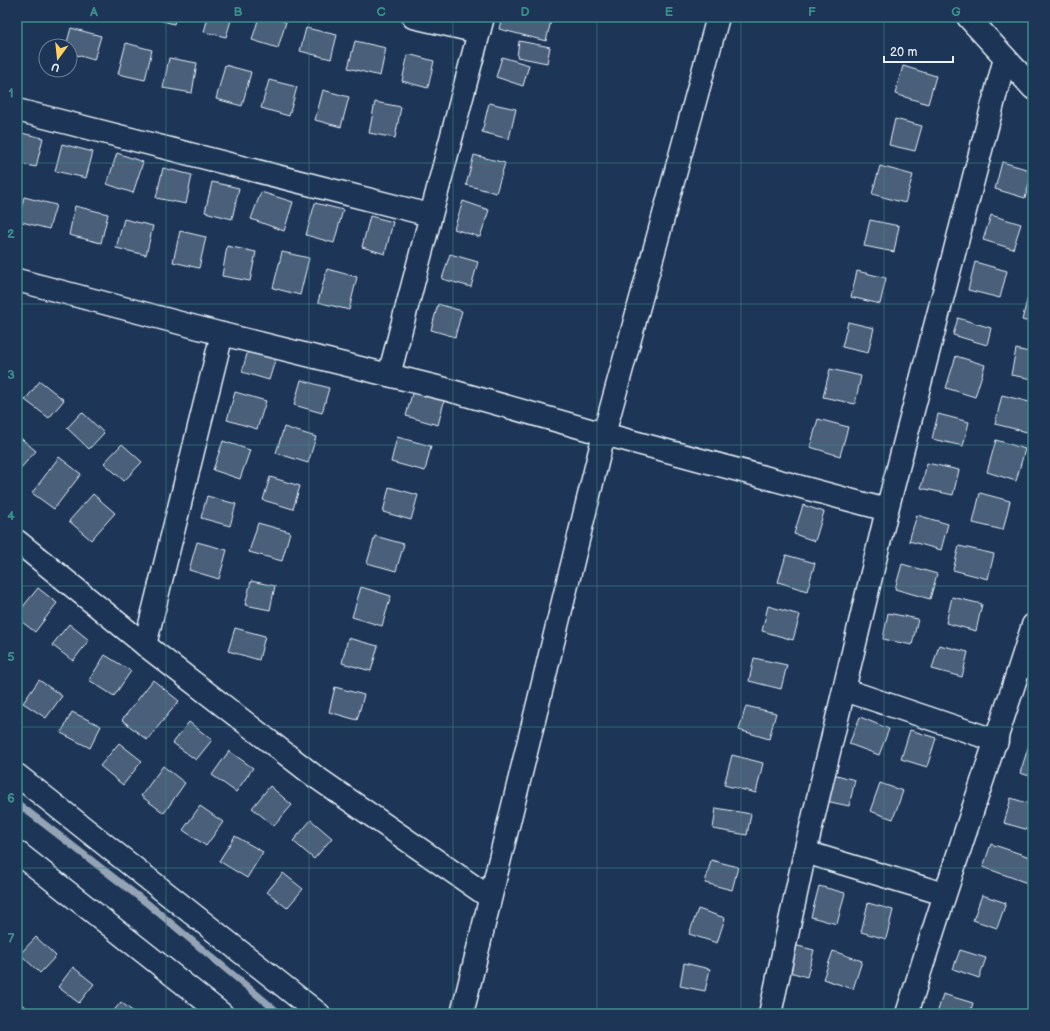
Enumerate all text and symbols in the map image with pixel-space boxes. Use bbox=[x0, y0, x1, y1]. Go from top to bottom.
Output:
text: A bbox=[89, 4, 98, 20]
text: B bbox=[233, 4, 243, 20]
text: C bbox=[376, 4, 386, 20]
text: D bbox=[520, 4, 530, 20]
text: E bbox=[665, 4, 674, 20]
text: F bbox=[808, 4, 816, 20]
text: G bbox=[951, 4, 961, 20]
north arrow bbox=[38, 38, 78, 78]
scale bar bbox=[884, 38, 953, 64]
text: 20 m bbox=[890, 45, 917, 60]
text: U bbox=[50, 60, 61, 74]
text: 1 bbox=[8, 85, 14, 101]
text: 2 bbox=[7, 226, 15, 242]
text: 3 bbox=[7, 367, 15, 383]
text: 4 bbox=[7, 508, 15, 524]
text: 5 bbox=[7, 649, 15, 665]
text: 6 bbox=[7, 790, 15, 806]
text: 7 bbox=[7, 931, 15, 947]

